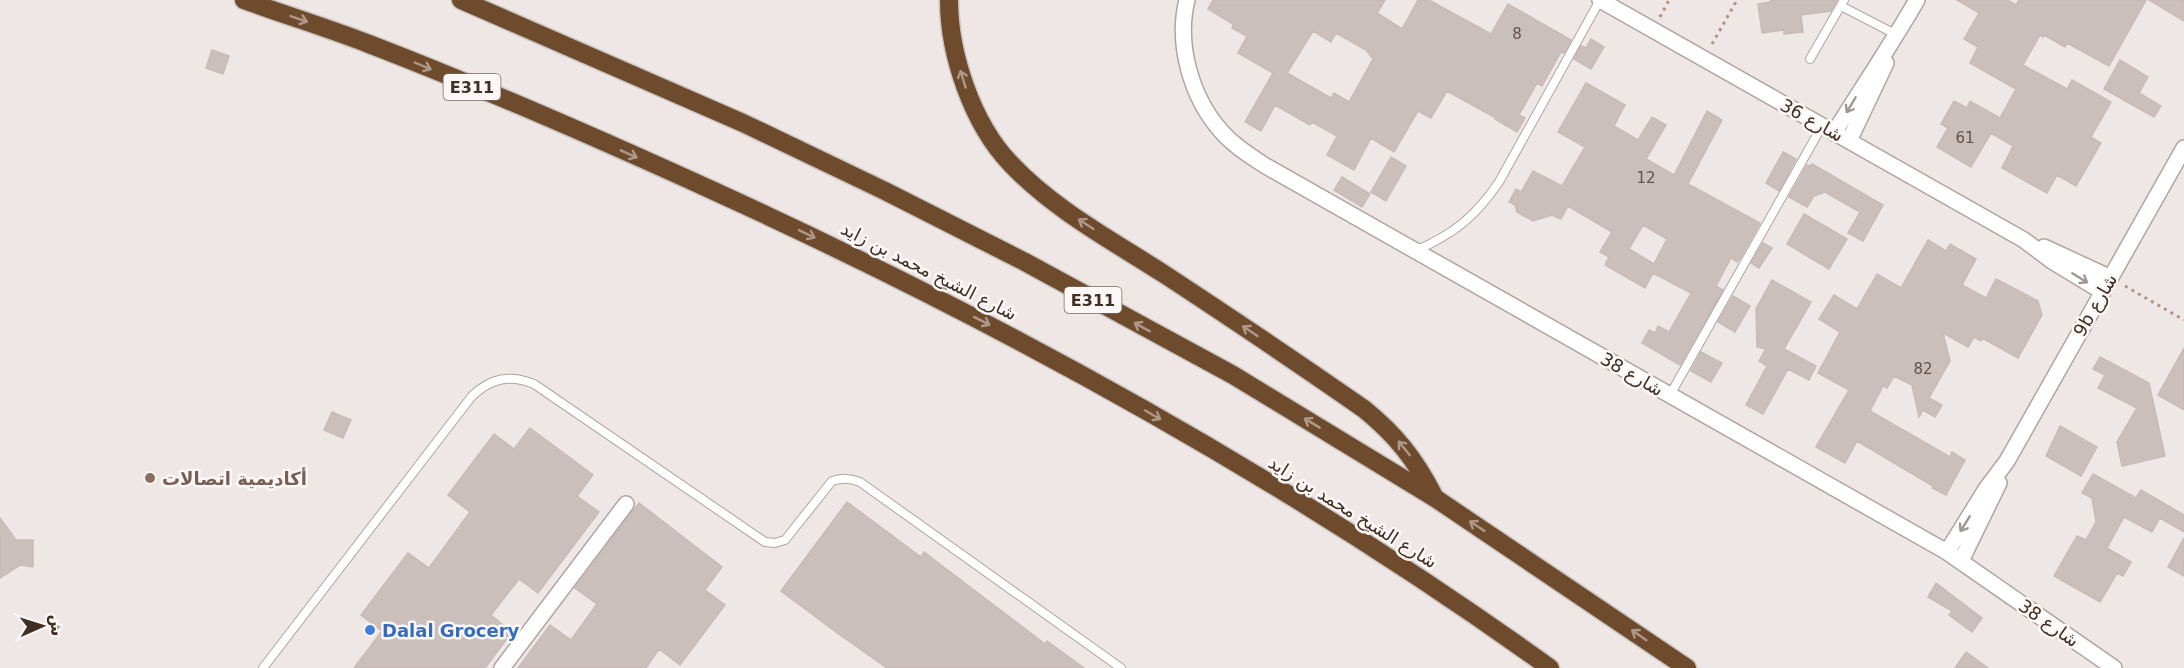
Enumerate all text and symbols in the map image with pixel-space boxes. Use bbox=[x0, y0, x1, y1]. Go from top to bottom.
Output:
one-way arrow bbox=[289, 15, 308, 26]
house number: 8 bbox=[1512, 25, 1522, 43]
one-way arrow bbox=[413, 61, 432, 72]
one-way arrow bbox=[957, 70, 968, 89]
road number: E311 bbox=[444, 74, 500, 100]
street label: شارع 36 bbox=[1776, 94, 1847, 147]
one-way arrow bbox=[1845, 96, 1857, 113]
house number: 61 bbox=[1955, 129, 1975, 147]
one-way arrow bbox=[620, 148, 638, 160]
house number: 12 bbox=[1636, 169, 1656, 187]
street label: شارع الشيخ محمد بن زايد bbox=[837, 218, 1020, 325]
one-way arrow bbox=[1078, 218, 1095, 231]
one-way arrow bbox=[798, 229, 816, 240]
street label: 9b شارع bbox=[2069, 270, 2122, 340]
one-way arrow bbox=[2071, 273, 2088, 285]
road number: E311 bbox=[1064, 287, 1122, 313]
one-way arrow bbox=[972, 316, 990, 327]
one-way arrow bbox=[1134, 321, 1151, 333]
one-way arrow bbox=[1242, 325, 1258, 337]
street label: شارع 38 bbox=[1597, 348, 1667, 401]
house number: 82 bbox=[1913, 360, 1933, 378]
one-way arrow bbox=[1144, 409, 1161, 421]
one-way arrow bbox=[1304, 416, 1321, 428]
one-way arrow bbox=[1398, 440, 1411, 456]
street label: شارع الشيخ محمد بن زايد bbox=[1264, 452, 1441, 573]
place label: أكاديمية اتصالات bbox=[162, 467, 307, 489]
marker: أكاديمية اتصالات bbox=[143, 471, 157, 485]
one-way arrow bbox=[1959, 515, 1971, 532]
one-way arrow bbox=[1470, 520, 1486, 532]
street label: شارع 38 bbox=[2014, 595, 2083, 652]
north arrow bbox=[12, 596, 72, 656]
text: ش bbox=[46, 614, 67, 637]
place label: Dalal Grocery bbox=[382, 620, 520, 641]
marker: Dalal Grocery bbox=[363, 623, 377, 637]
one-way arrow bbox=[1632, 629, 1648, 641]

